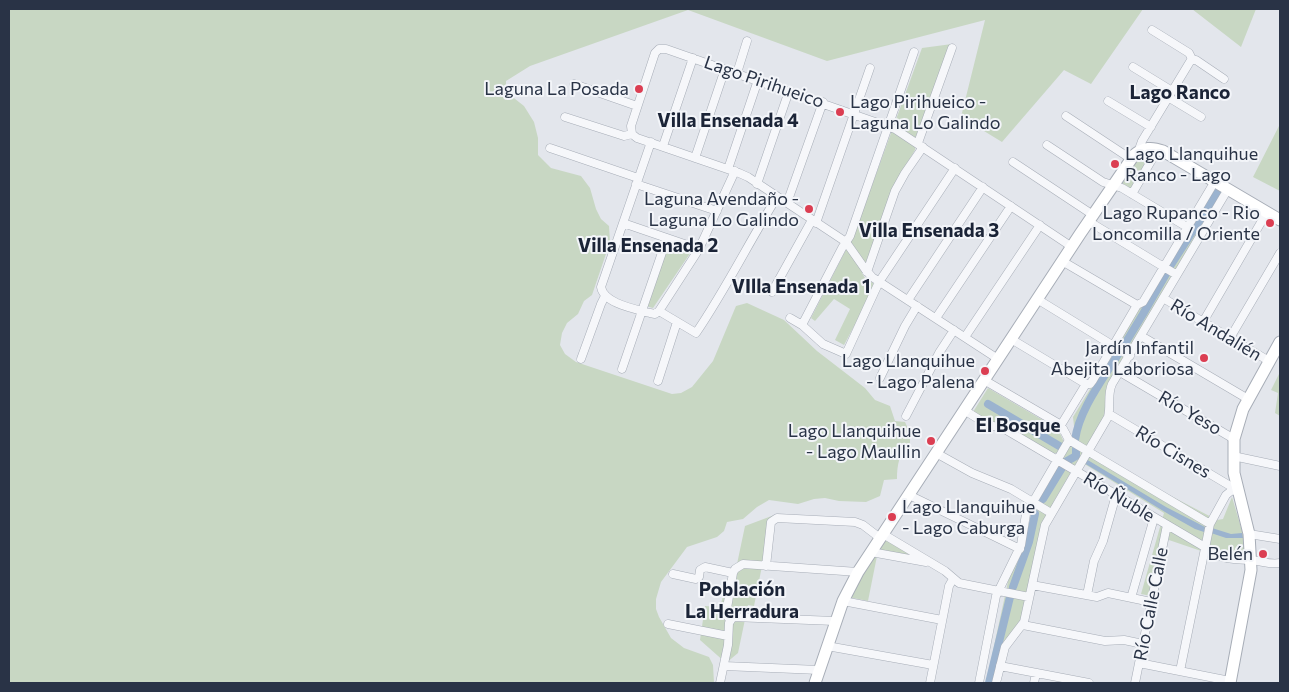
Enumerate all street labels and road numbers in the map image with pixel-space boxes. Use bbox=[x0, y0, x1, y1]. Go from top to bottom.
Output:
street label: Lago Pirihueico bbox=[701, 51, 827, 113]
street label: Río Andalién bbox=[1167, 294, 1265, 366]
street label: Río Yeso bbox=[1155, 386, 1225, 440]
street label: Río Cisnes bbox=[1131, 421, 1215, 483]
street label: Río Ñuble bbox=[1079, 467, 1159, 527]
street label: Río Calle Calle bbox=[1129, 545, 1173, 663]

